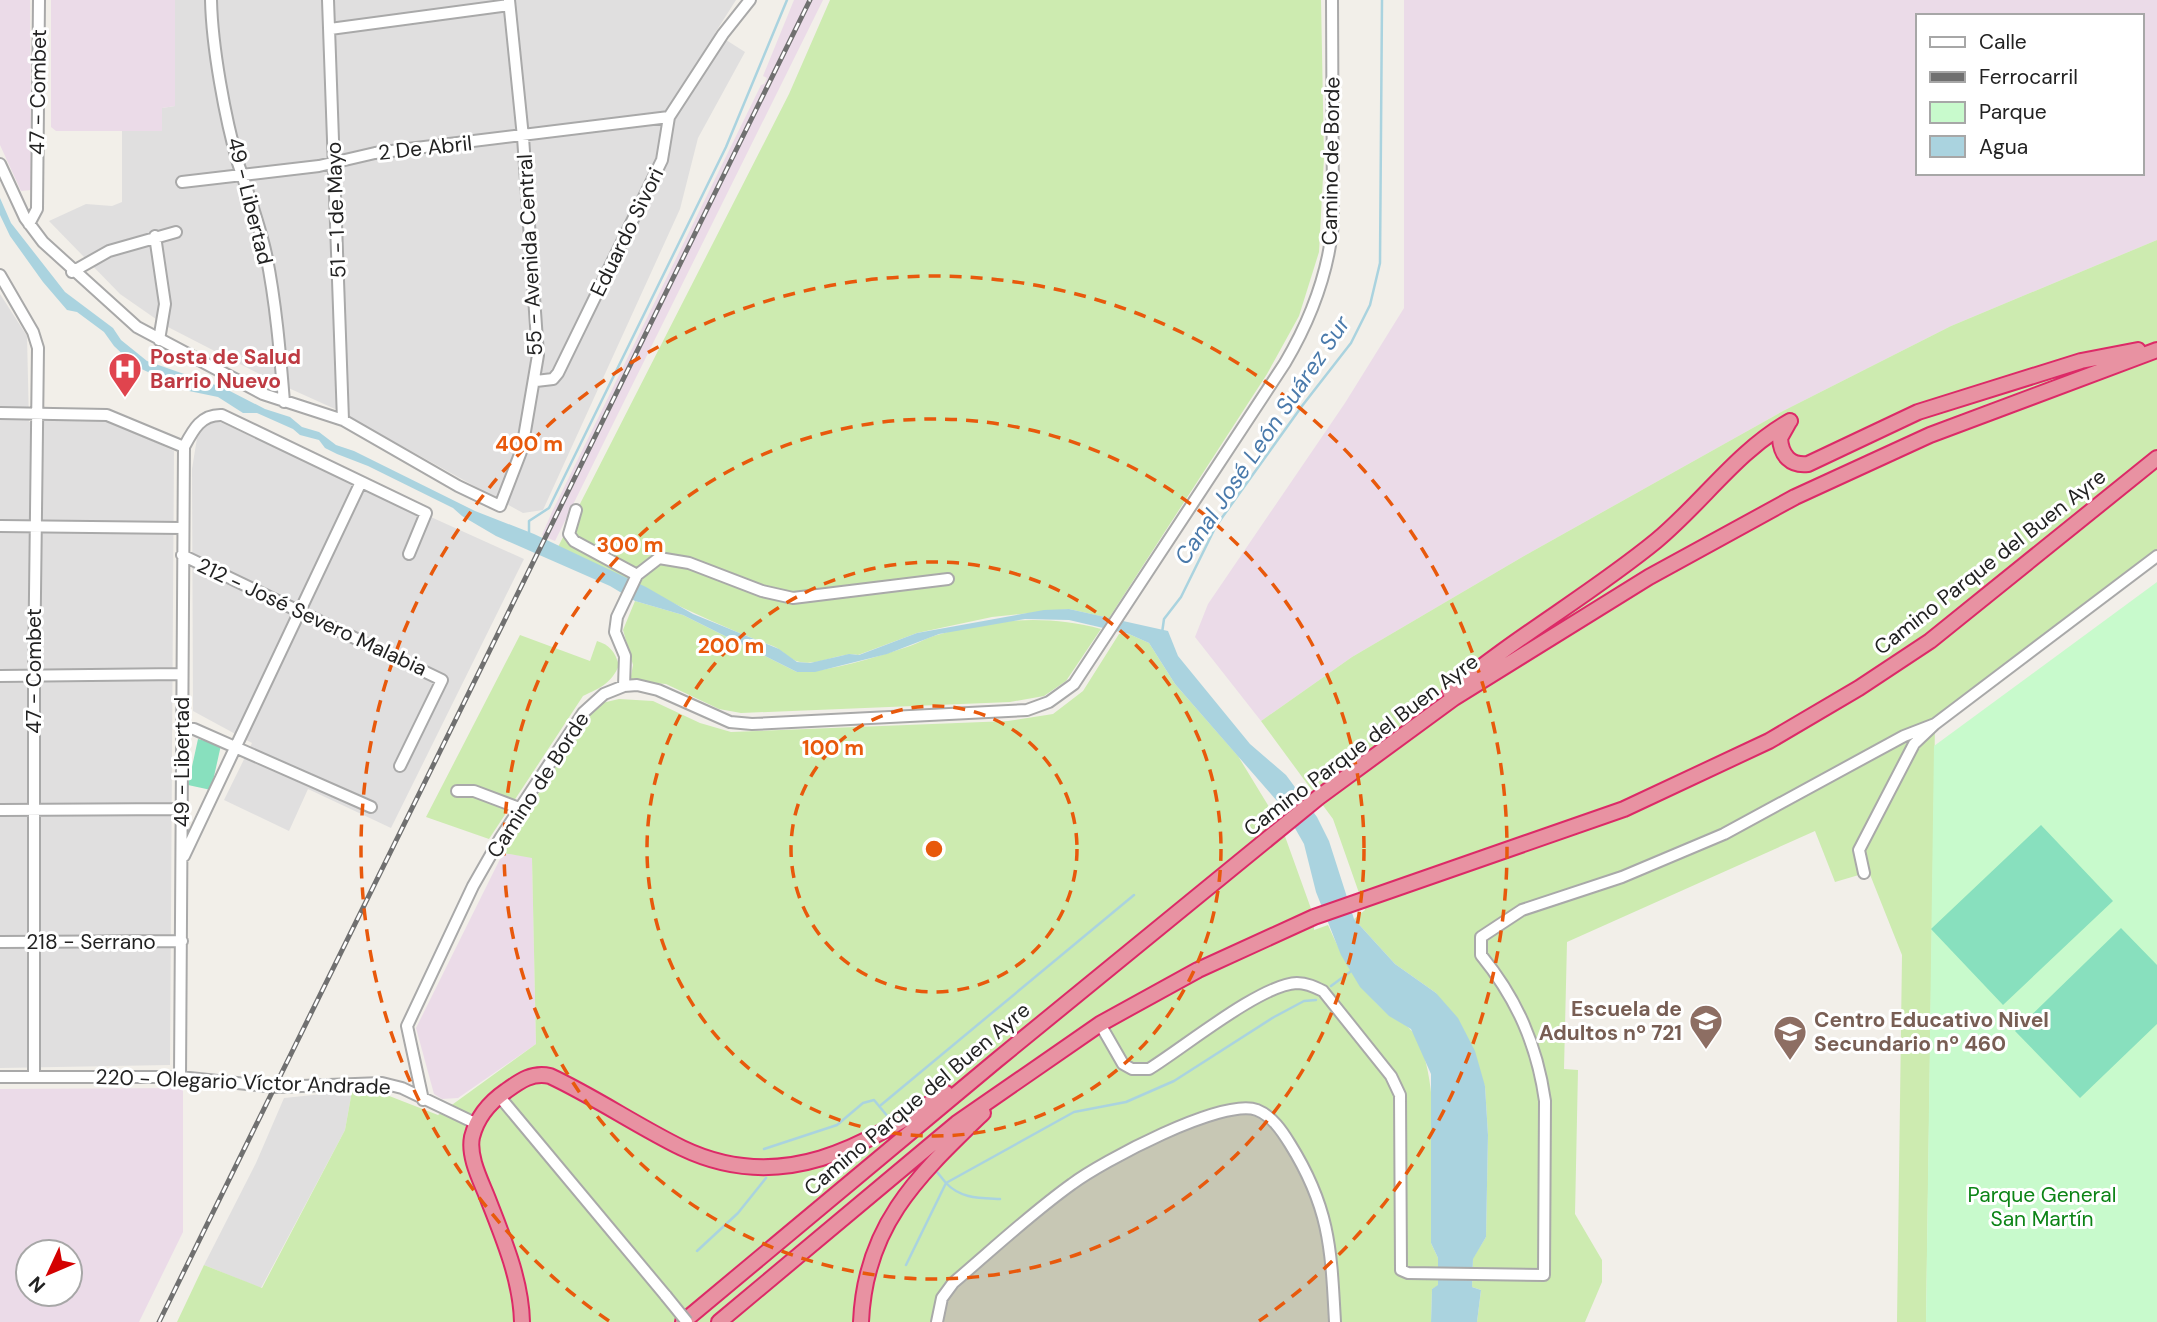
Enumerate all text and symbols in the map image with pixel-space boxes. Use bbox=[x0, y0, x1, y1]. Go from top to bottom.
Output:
legend bbox=[1916, 14, 2143, 175]
text: Calle bbox=[1979, 28, 2027, 56]
street label: 47 - Combet bbox=[23, 29, 53, 155]
text: Ferrocarril bbox=[1979, 63, 2078, 91]
street label: Camino de Borde bbox=[1316, 76, 1346, 246]
text: Parque bbox=[1979, 98, 2047, 126]
street label: 2 De Abril bbox=[377, 129, 473, 167]
text: Agua bbox=[1979, 133, 2028, 161]
street label: 49 - Libertad bbox=[221, 134, 279, 268]
street label: 51 - 1 de Mayo bbox=[320, 141, 352, 279]
street label: 55 - Avenida Central bbox=[511, 153, 549, 357]
street label: Eduardo Sivori bbox=[584, 163, 670, 301]
water label: Canal José León Suárez Sur bbox=[1167, 309, 1357, 570]
place label: Posta de Salud Barrio Nuevo bbox=[150, 343, 301, 395]
hospital icon: Posta de Salud Barrio Nuevo bbox=[106, 350, 144, 399]
text: 400 m bbox=[495, 430, 563, 458]
street label: Camino Parque del Buen Ayre bbox=[1868, 463, 2112, 661]
text: 300 m bbox=[597, 531, 663, 559]
street label: 212 - José Severo Malabia bbox=[192, 551, 432, 683]
street label: 47 - Combet bbox=[20, 608, 48, 734]
text: 200 m bbox=[698, 632, 764, 660]
street label: Camino Parque del Buen Ayre bbox=[1238, 647, 1484, 842]
street label: 49 - Libertad bbox=[168, 697, 196, 827]
street label: Camino de Borde bbox=[480, 707, 596, 863]
text: 100 m bbox=[802, 734, 864, 762]
centre of rings bbox=[922, 837, 946, 861]
street label: 218 - Serrano bbox=[26, 928, 156, 956]
place label: Escuela de Adultos nº 721 bbox=[1539, 995, 1682, 1047]
street label: Camino Parque del Buen Ayre bbox=[798, 996, 1036, 1202]
school or university icon: Escuela de Adultos nº 721 bbox=[1687, 1002, 1725, 1051]
place label: Centro Educativo Nivel Secundario nº 460 bbox=[1814, 1006, 2049, 1058]
school or university icon: Centro Educativo Nivel Secundario nº 460 bbox=[1771, 1013, 1809, 1062]
street label: 220 - Olegario Víctor Andrade bbox=[95, 1063, 391, 1101]
park label: Parque General San Martín bbox=[1968, 1181, 2116, 1233]
north arrow bbox=[14, 1238, 84, 1308]
text: N bbox=[23, 1271, 51, 1298]

